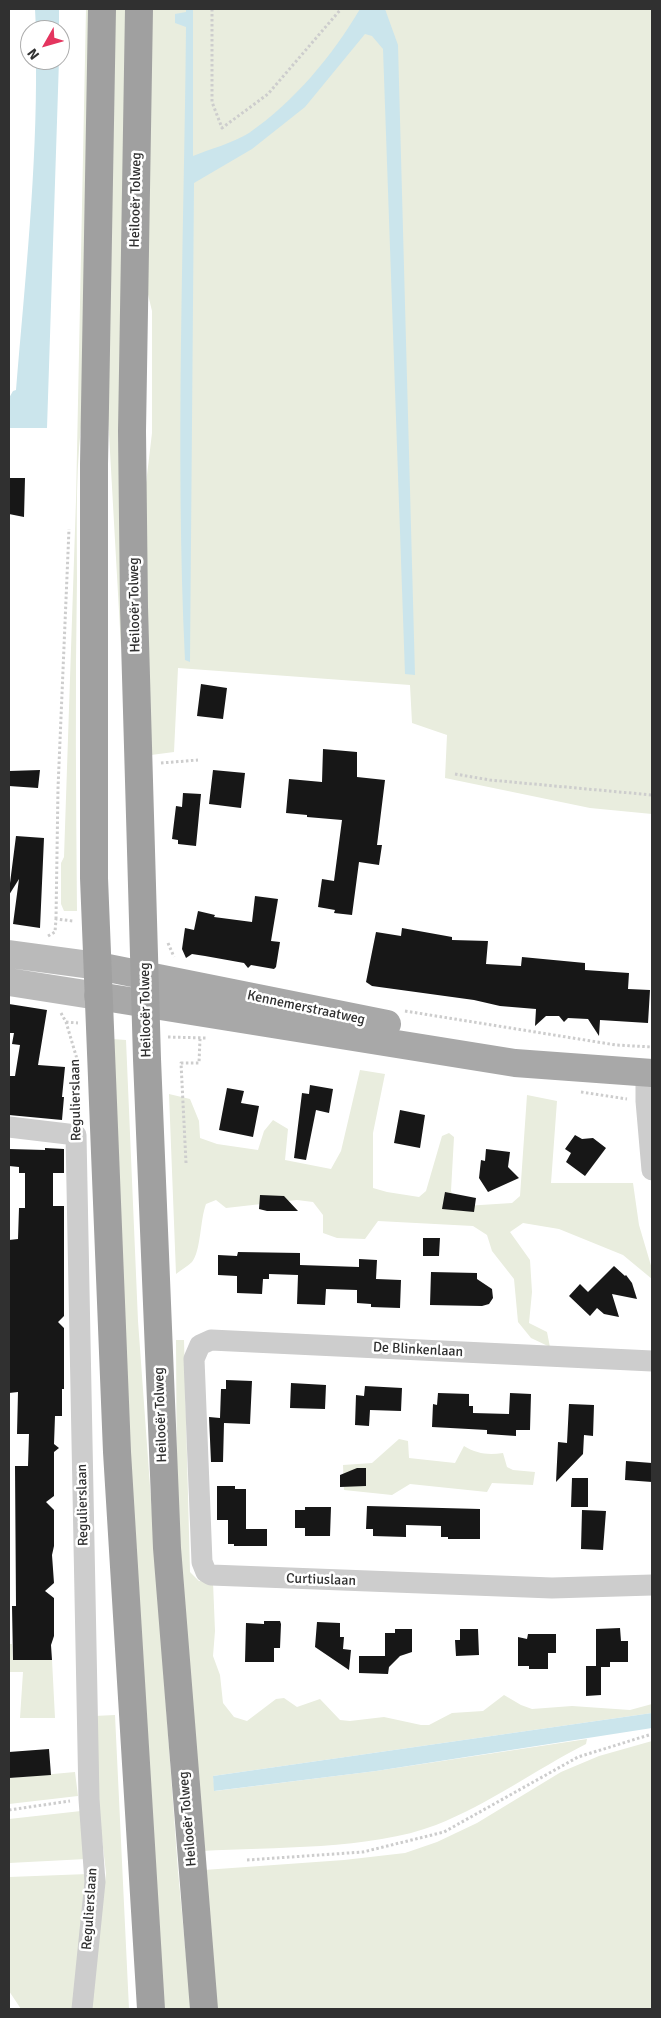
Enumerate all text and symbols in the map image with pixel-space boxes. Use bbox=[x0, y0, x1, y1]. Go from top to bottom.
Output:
north arrow bbox=[20, 20, 70, 70]
text: N bbox=[24, 45, 43, 63]
street label: Heilooër Tolweg bbox=[127, 152, 145, 248]
street label: Heilooër Tolweg bbox=[126, 557, 144, 653]
street label: Heilooër Tolweg bbox=[137, 962, 155, 1058]
street label: Kennemerstraatweg bbox=[245, 987, 367, 1029]
street label: Regulierslaan bbox=[67, 1059, 85, 1141]
street label: De Blinkenlaan bbox=[372, 1339, 464, 1361]
street label: Heilooër Tolweg bbox=[151, 1367, 171, 1463]
street label: Regulierslaan bbox=[74, 1464, 92, 1546]
street label: Curtiuslaan bbox=[286, 1570, 356, 1590]
street label: Heilooër Tolweg bbox=[175, 1771, 201, 1867]
street label: Regulierslaan bbox=[79, 1867, 101, 1951]

